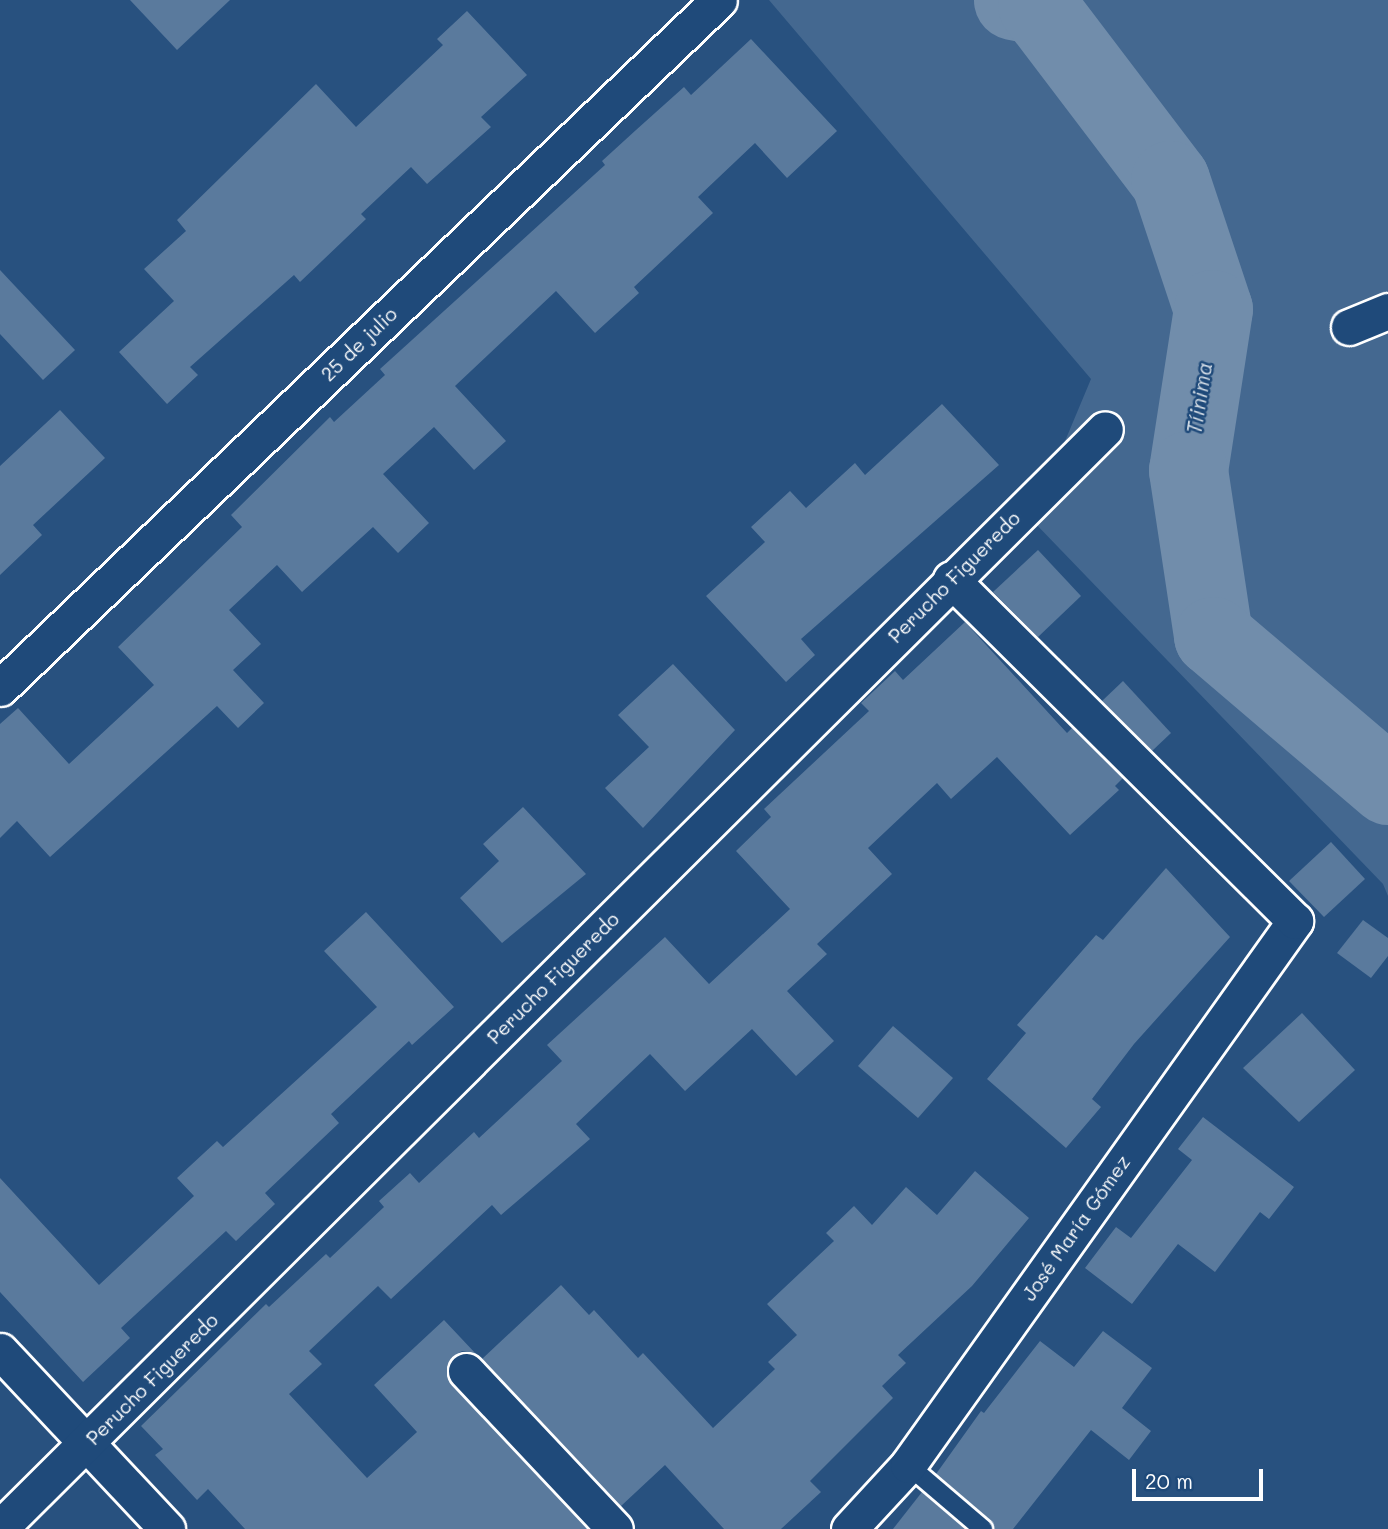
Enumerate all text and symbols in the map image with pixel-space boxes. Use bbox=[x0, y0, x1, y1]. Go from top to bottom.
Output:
street label: 25 de julio bbox=[316, 302, 402, 386]
water label: Tíinima bbox=[1181, 360, 1217, 436]
street label: Perucho Figueredo bbox=[883, 506, 1025, 648]
street label: Perucho Figueredo bbox=[482, 907, 624, 1049]
street label: José María Gómez bbox=[1017, 1151, 1135, 1305]
street label: Perucho Figueredo bbox=[81, 1308, 223, 1450]
scale bar bbox=[1136, 1456, 1267, 1500]
text: 20 m bbox=[1145, 1467, 1193, 1494]

